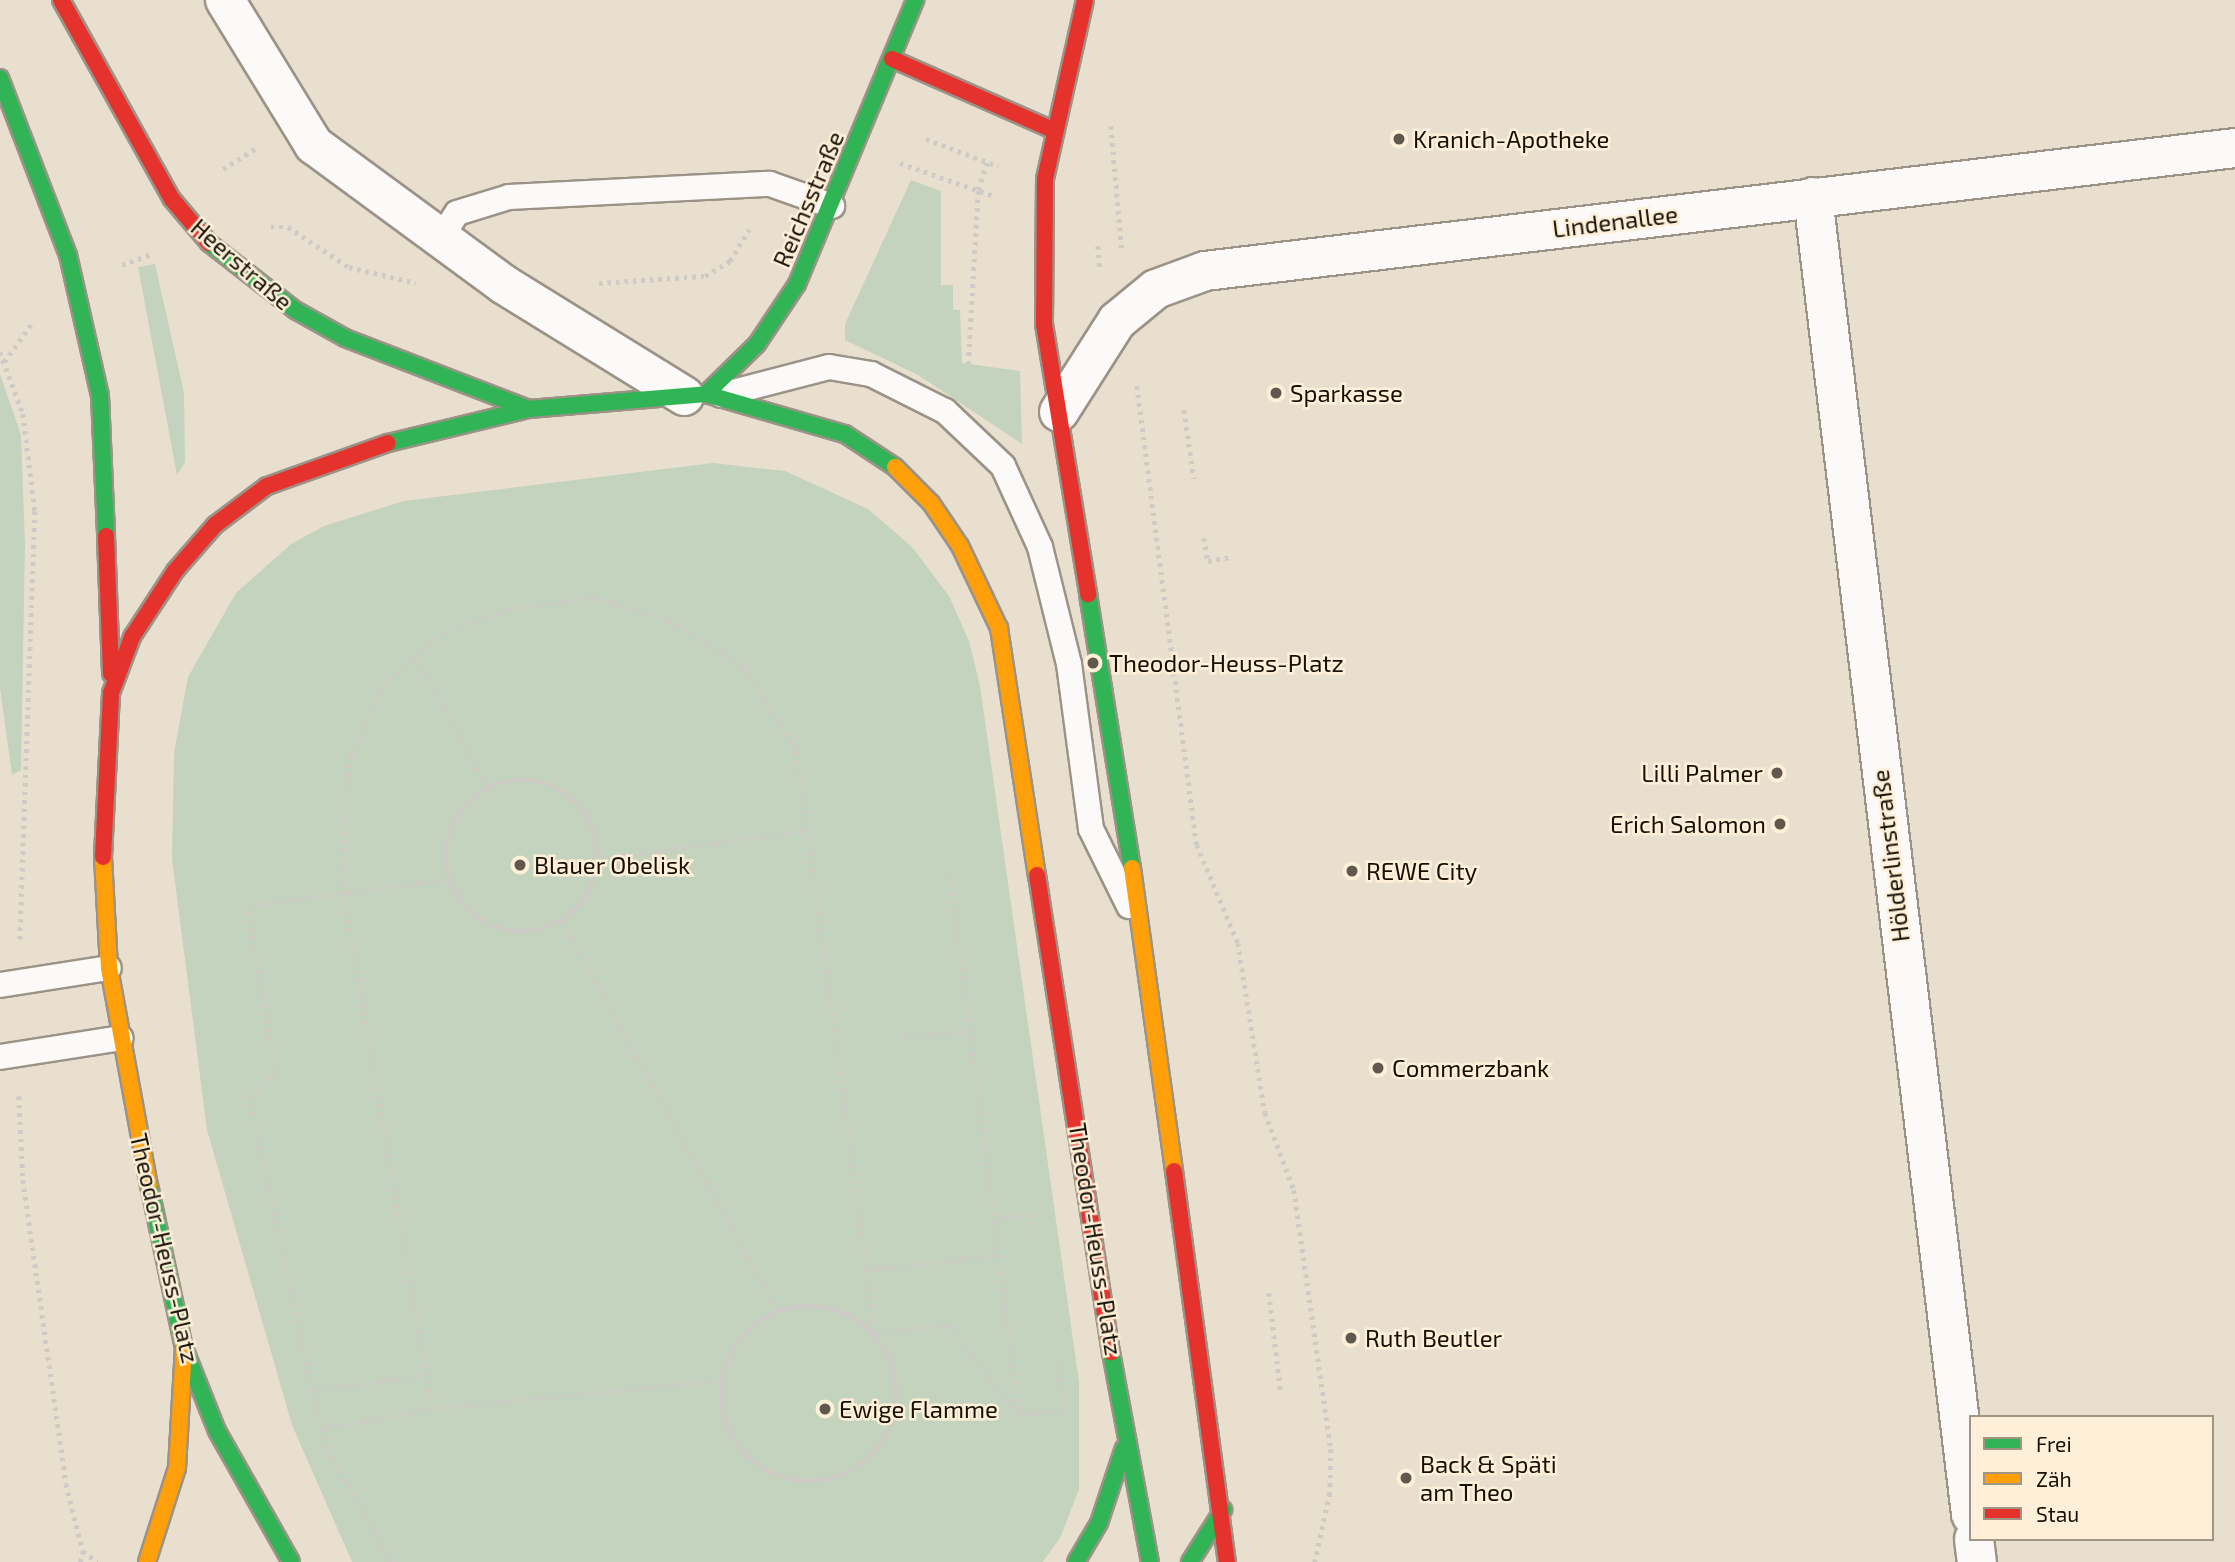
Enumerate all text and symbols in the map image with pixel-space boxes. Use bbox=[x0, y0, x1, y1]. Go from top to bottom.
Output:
place label: Kranich-Apotheke bbox=[1413, 125, 1610, 153]
street label: Reichsstraße bbox=[766, 127, 850, 271]
marker: Kranich-Apotheke bbox=[1391, 131, 1407, 147]
street label: Lindenallee bbox=[1551, 199, 1679, 243]
street label: Heerstraße bbox=[186, 212, 298, 316]
place label: Sparkasse bbox=[1290, 379, 1403, 407]
marker: Sparkasse bbox=[1268, 385, 1284, 401]
place label: Theodor-Heuss-Platz bbox=[1109, 649, 1344, 677]
marker: Theodor-Heuss-Platz bbox=[1083, 653, 1103, 673]
place label: Lilli Palmer bbox=[1641, 759, 1763, 787]
marker: Lilli Palmer bbox=[1769, 765, 1785, 781]
street label: Hölderlinstraße bbox=[1865, 768, 1915, 944]
place label: Erich Salomon bbox=[1610, 810, 1766, 838]
marker: Erich Salomon bbox=[1772, 816, 1788, 832]
place label: Blauer Obelisk bbox=[534, 851, 691, 879]
marker: Blauer Obelisk bbox=[512, 857, 528, 873]
place label: REWE City bbox=[1366, 857, 1477, 885]
marker: REWE City bbox=[1344, 863, 1360, 879]
place label: Commerzbank bbox=[1392, 1054, 1549, 1082]
marker: Commerzbank bbox=[1370, 1060, 1386, 1076]
street label: Theodor-Heuss-Platz bbox=[1063, 1121, 1129, 1357]
street label: Theodor-Heuss-Platz bbox=[125, 1130, 205, 1366]
place label: Ruth Beutler bbox=[1365, 1324, 1502, 1352]
marker: Ruth Beutler bbox=[1343, 1330, 1359, 1346]
place label: Ewige Flamme bbox=[839, 1395, 998, 1423]
marker: Ewige Flamme bbox=[817, 1401, 833, 1417]
legend bbox=[1969, 1415, 2214, 1541]
text: Frei bbox=[2036, 1431, 2072, 1456]
place label: Back & Späti am Theo bbox=[1420, 1450, 1557, 1506]
text: Zäh bbox=[2036, 1466, 2072, 1491]
marker: Back & Späti am Theo bbox=[1398, 1470, 1414, 1486]
text: Stau bbox=[2036, 1501, 2079, 1526]

